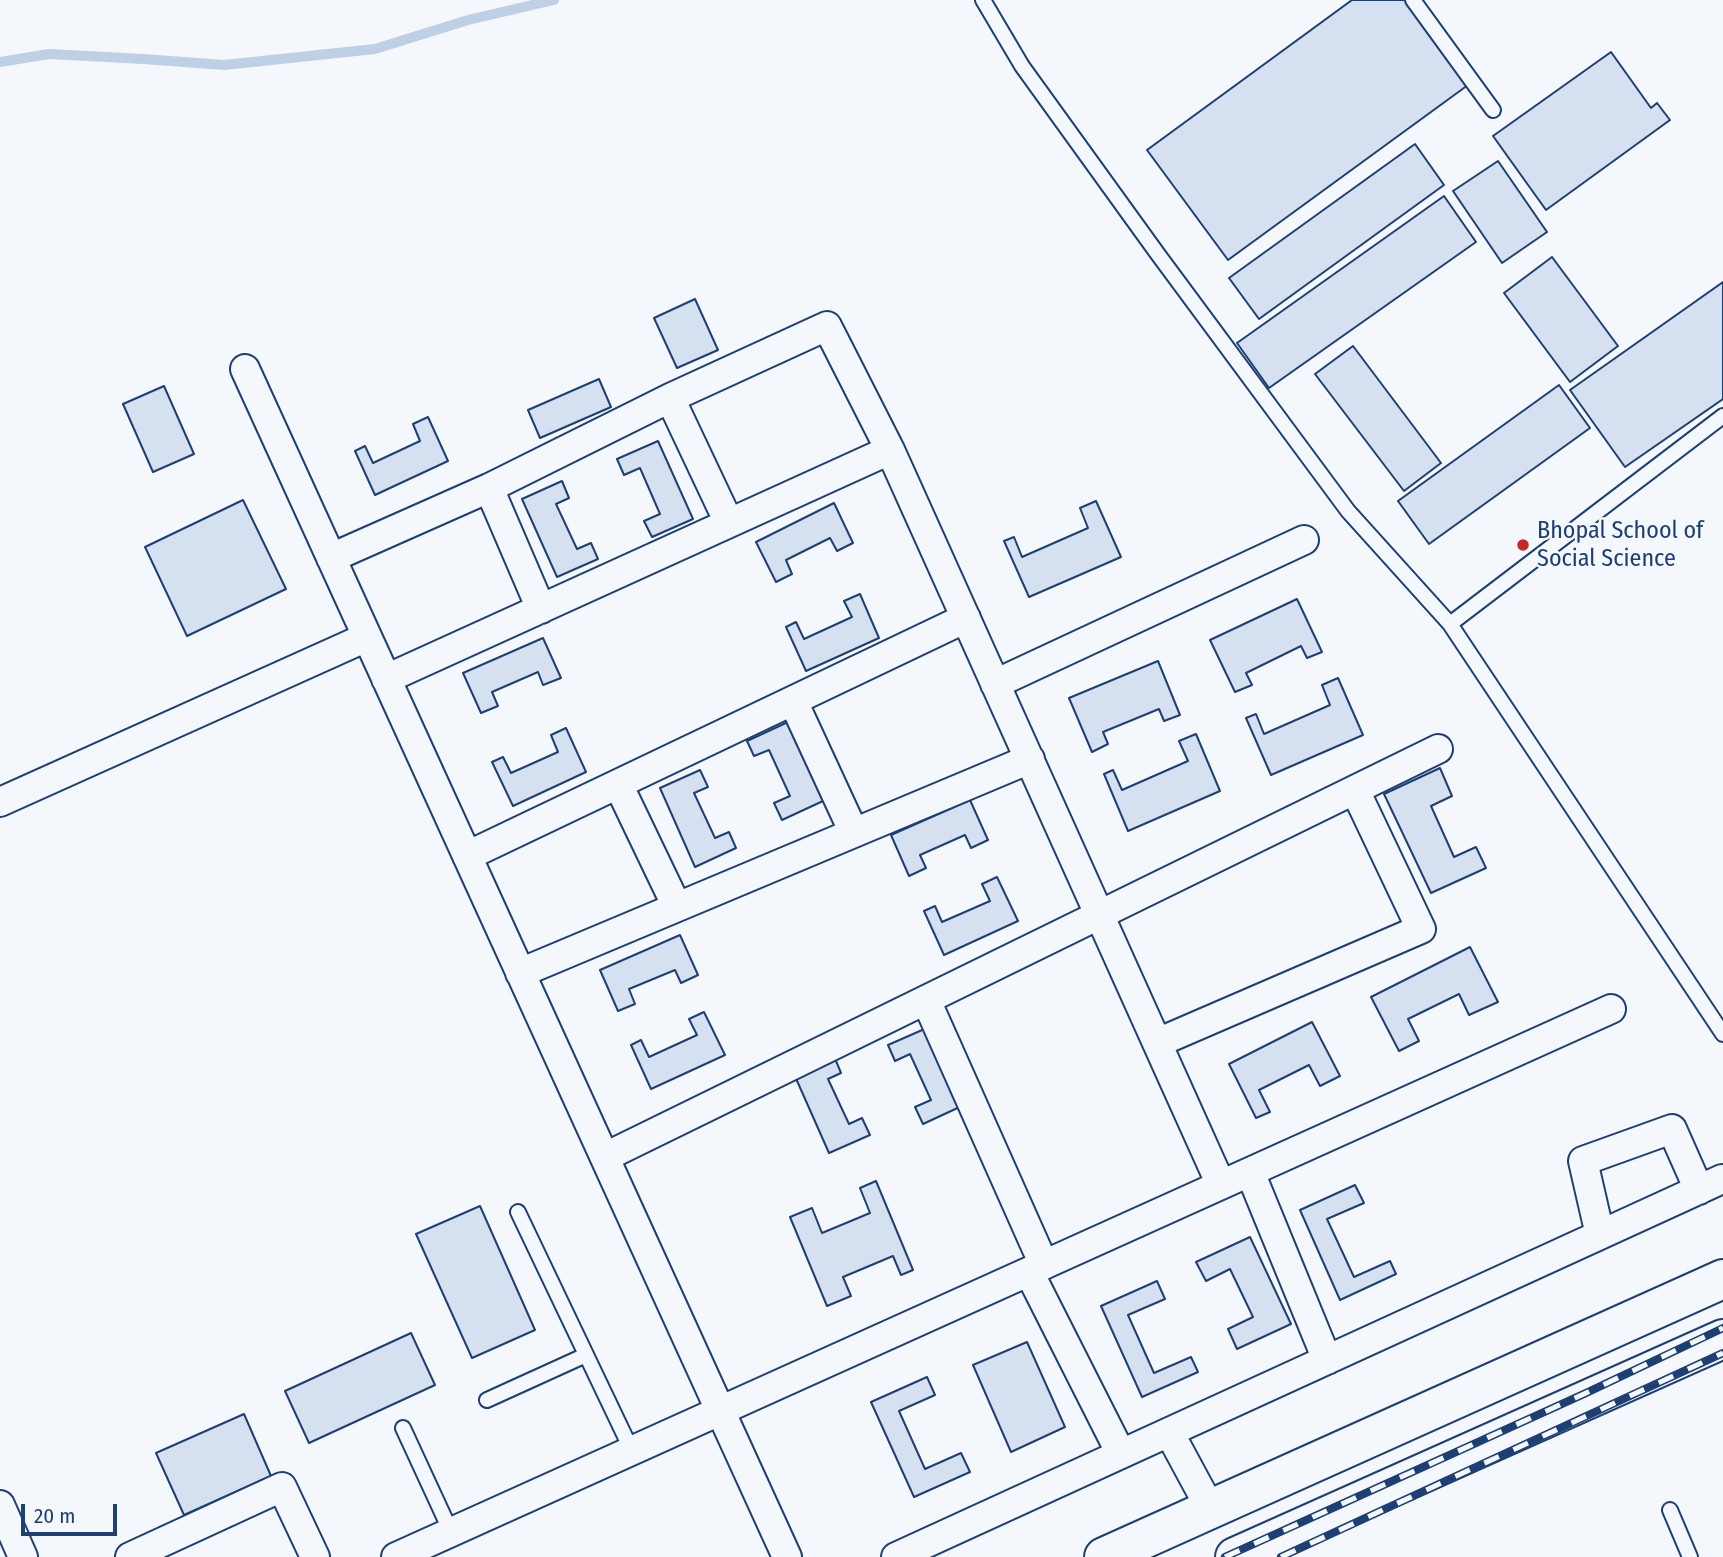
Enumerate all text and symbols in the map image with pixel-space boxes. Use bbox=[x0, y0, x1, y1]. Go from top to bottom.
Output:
place label: Bhopal School of Social Science bbox=[1537, 517, 1703, 573]
marker: Bhopal School of Social Science bbox=[1515, 537, 1531, 553]
scale bar bbox=[24, 1490, 121, 1534]
text: 20 m bbox=[34, 1503, 75, 1529]

